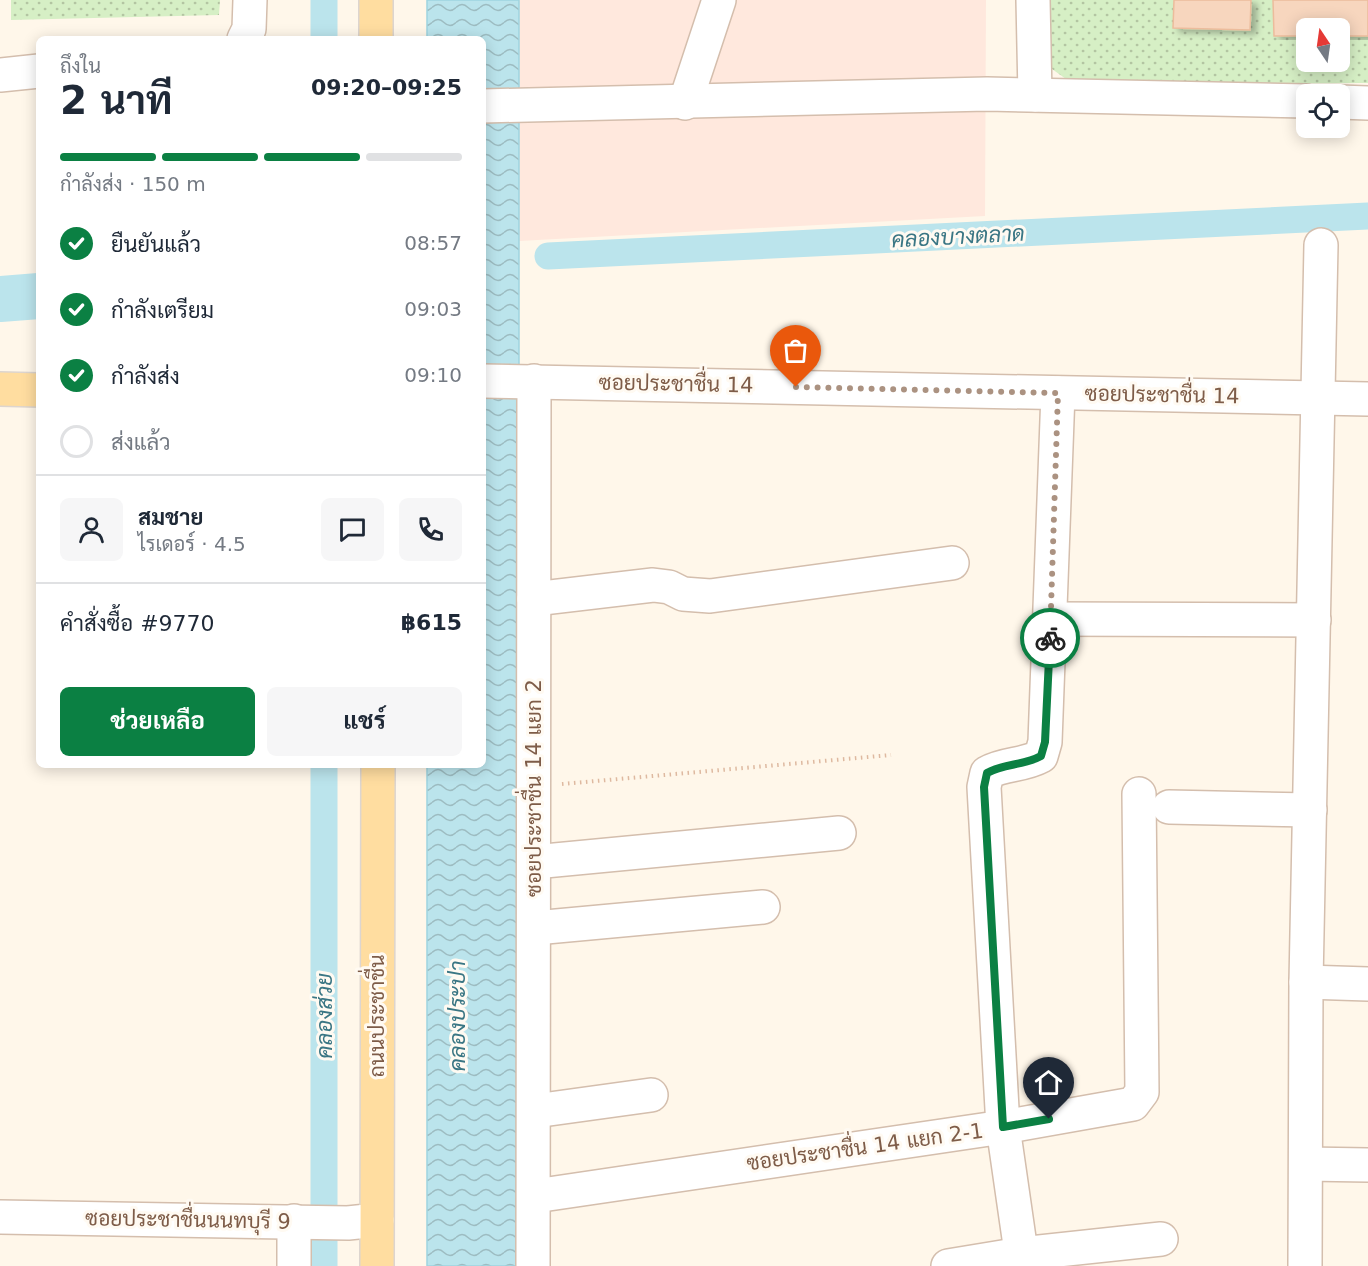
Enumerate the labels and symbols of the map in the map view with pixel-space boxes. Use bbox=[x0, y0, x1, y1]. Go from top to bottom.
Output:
north arrow bbox=[1296, 18, 1350, 72]
water label: คลองบางตลาด bbox=[891, 221, 1025, 252]
pin bbox=[770, 325, 821, 387]
street label: ซอยประชาชื่น 14 bbox=[598, 363, 754, 397]
street label: ซอยประชาชื่น 14 bbox=[1084, 374, 1240, 408]
courier bbox=[1020, 608, 1080, 668]
street label: ซอยประชาชื่น 14 แยก 2 bbox=[514, 679, 546, 897]
street label: ถนนประชาชื่น bbox=[357, 954, 389, 1078]
water label: คลองประปา bbox=[445, 961, 470, 1071]
water label: คลองส่วย bbox=[312, 973, 337, 1059]
pin bbox=[1023, 1057, 1074, 1119]
street label: ซอยประชาชื่น 14 แยก 2-1 bbox=[744, 1111, 985, 1175]
street label: ซอยประชาชื่นนนทบุรี 9 bbox=[85, 1198, 291, 1236]

